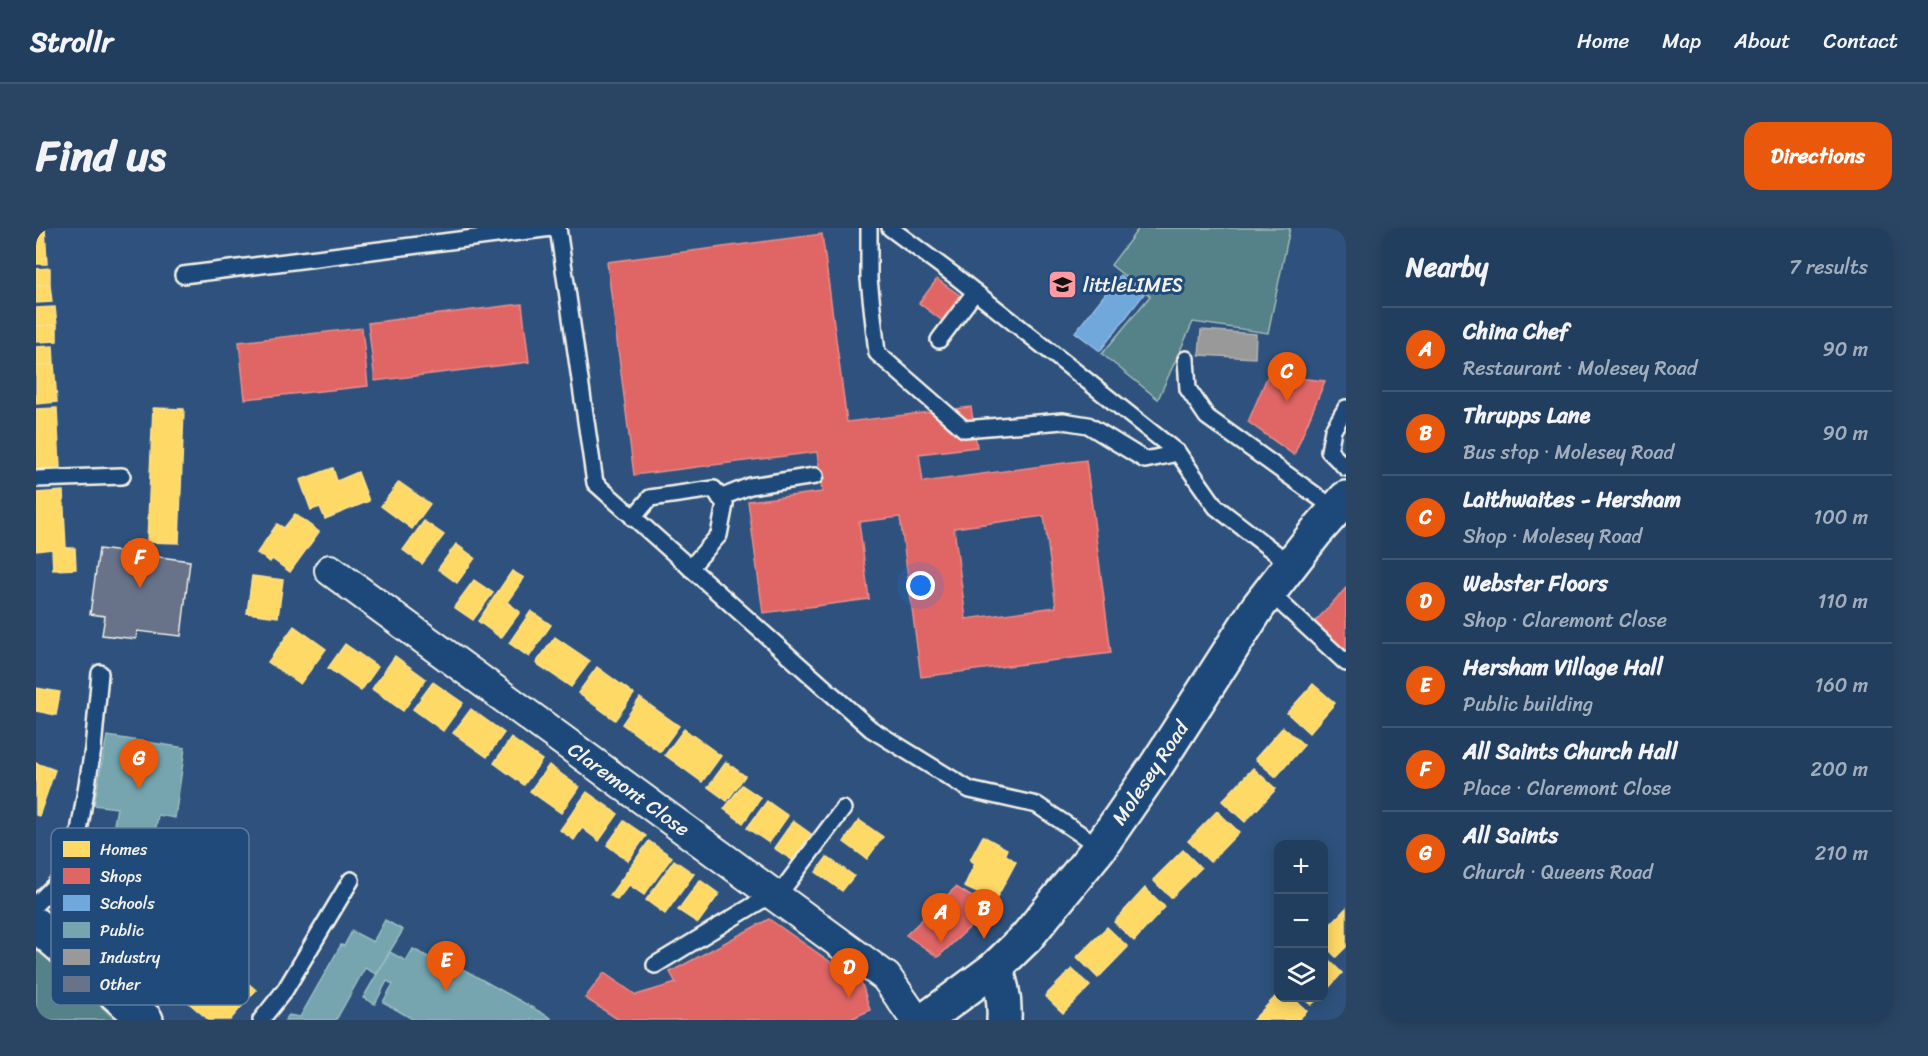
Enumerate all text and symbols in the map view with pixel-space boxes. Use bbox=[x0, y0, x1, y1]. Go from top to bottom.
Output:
text: Strollr bbox=[30, 17, 113, 66]
text: Home bbox=[1577, 22, 1629, 60]
text: Map bbox=[1662, 22, 1701, 60]
text: About bbox=[1734, 22, 1791, 60]
text: Contact bbox=[1824, 22, 1898, 60]
text: Find us bbox=[36, 119, 166, 193]
button: Directions bbox=[1744, 122, 1892, 190]
text: Nearby bbox=[1406, 244, 1488, 290]
text: 7 results bbox=[1789, 250, 1868, 285]
place label: littleLIMES bbox=[1083, 268, 1183, 303]
school or university icon: littleLIMES bbox=[1046, 269, 1078, 301]
text: China Chef bbox=[1463, 312, 1569, 351]
text: A bbox=[1419, 332, 1432, 367]
text: 90 m bbox=[1823, 332, 1868, 367]
text: Restaurant · Molesey Road bbox=[1463, 351, 1697, 386]
pin: C bbox=[1268, 352, 1306, 402]
text: Thrupps Lane bbox=[1463, 396, 1590, 435]
text: B bbox=[1419, 416, 1432, 451]
text: 90 m bbox=[1823, 416, 1868, 451]
text: Bus stop · Molesey Road bbox=[1463, 435, 1674, 470]
text: Laithwaites - Hersham bbox=[1463, 480, 1681, 519]
text: C bbox=[1419, 500, 1432, 535]
text: 100 m bbox=[1814, 500, 1868, 535]
text: Shop · Molesey Road bbox=[1463, 519, 1642, 554]
pin: F bbox=[120, 538, 160, 588]
text: Webster Floors bbox=[1463, 564, 1608, 603]
your location bbox=[906, 571, 935, 600]
text: D bbox=[1420, 584, 1431, 619]
text: 110 m bbox=[1818, 584, 1868, 619]
text: Shop · Claremont Close bbox=[1463, 603, 1667, 638]
text: Hersham Village Hall bbox=[1463, 648, 1663, 687]
text: E bbox=[1420, 668, 1431, 703]
text: 160 m bbox=[1815, 668, 1868, 703]
text: Public building bbox=[1463, 687, 1593, 722]
street label: Molesey Road bbox=[1102, 713, 1199, 833]
text: All Saints Church Hall bbox=[1463, 732, 1677, 771]
street label: Claremont Close bbox=[560, 733, 697, 846]
pin: G bbox=[120, 740, 158, 789]
text: F bbox=[1420, 752, 1431, 787]
text: 200 m bbox=[1811, 752, 1868, 787]
text: Place · Claremont Close bbox=[1463, 771, 1671, 806]
text: All Saints bbox=[1463, 816, 1558, 855]
legend bbox=[51, 828, 249, 1005]
text: Homes bbox=[100, 835, 148, 864]
text: G bbox=[1419, 836, 1432, 871]
text: 210 m bbox=[1815, 836, 1868, 871]
map controls bbox=[1274, 840, 1328, 1002]
button: + bbox=[1274, 840, 1328, 894]
text: Church · Queens Road bbox=[1463, 855, 1653, 890]
text: Shops bbox=[100, 862, 142, 891]
text: Schools bbox=[100, 889, 155, 918]
pin: B bbox=[964, 890, 1004, 939]
pin: A bbox=[922, 894, 960, 943]
button: − bbox=[1274, 894, 1328, 948]
text: Public bbox=[100, 916, 144, 945]
pin: E bbox=[426, 942, 466, 991]
text: Industry bbox=[99, 943, 161, 972]
pin: D bbox=[830, 948, 868, 998]
button: layers bbox=[1274, 948, 1328, 1002]
text: Other bbox=[100, 970, 142, 999]

